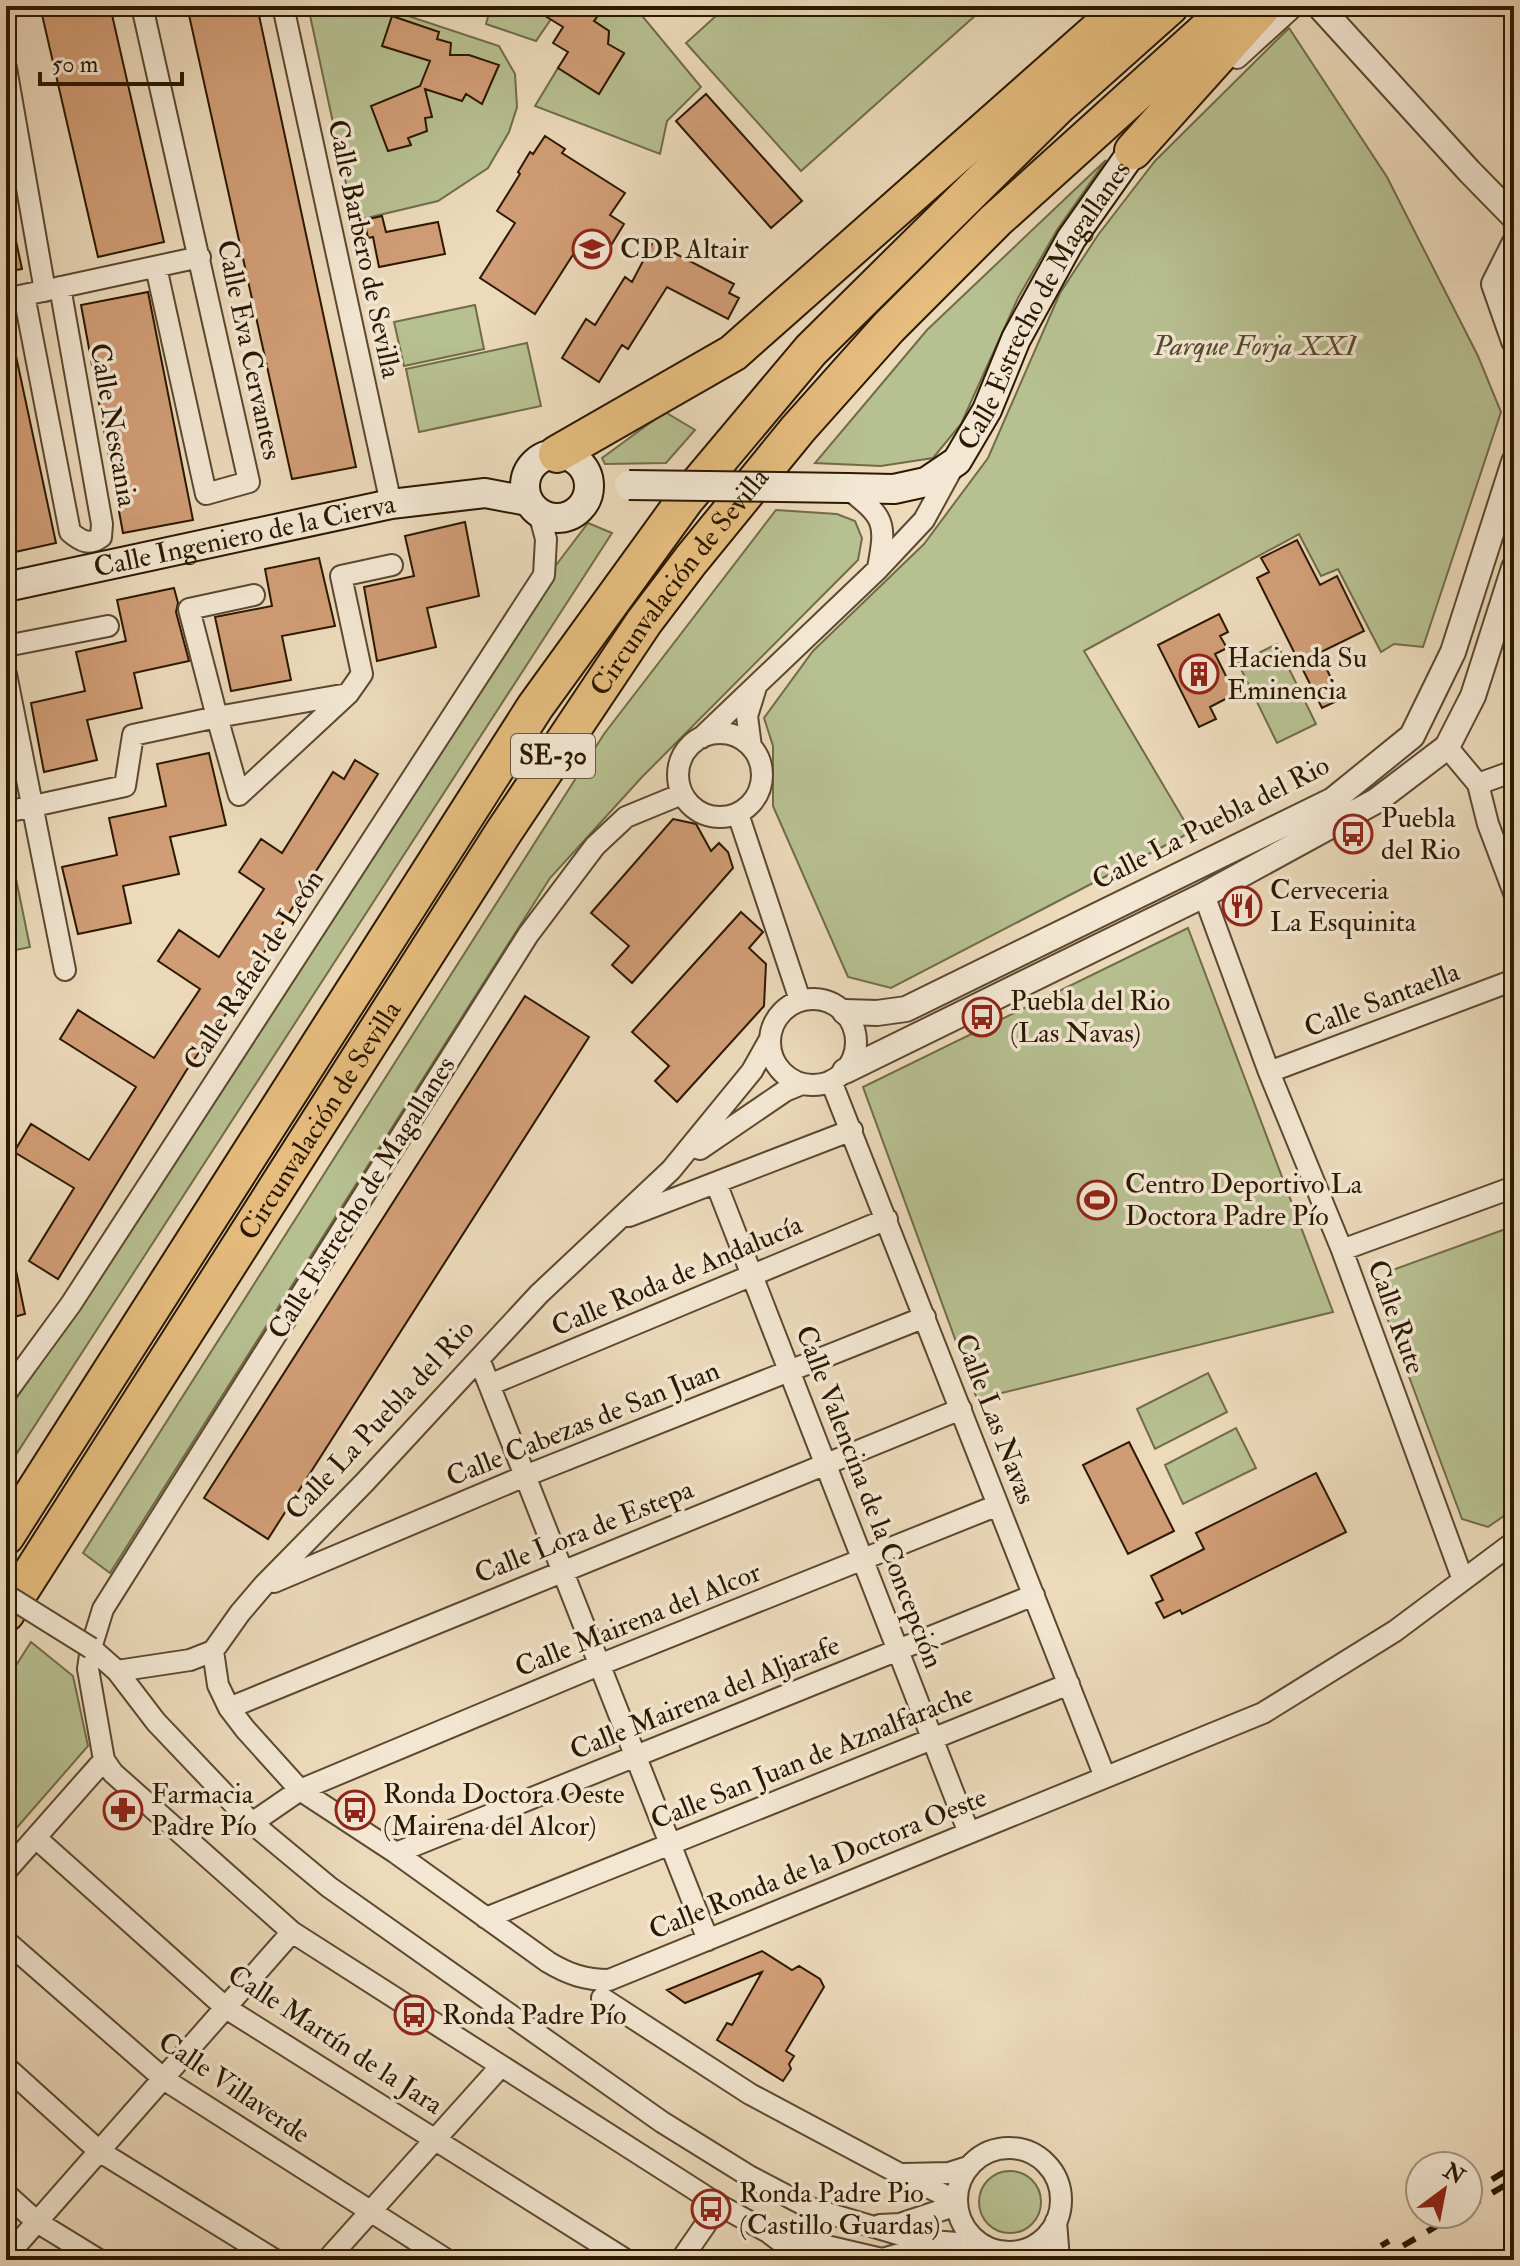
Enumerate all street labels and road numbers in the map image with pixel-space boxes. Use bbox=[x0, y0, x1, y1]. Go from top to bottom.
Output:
street label: Calle Barbero de Sevilla bbox=[320, 117, 409, 382]
street label: Calle Estrecho de Magallanes bbox=[950, 154, 1138, 457]
street label: Calle Eva Cervantes bbox=[209, 237, 289, 463]
street label: Calle Nescania bbox=[81, 340, 145, 510]
street label: Circunvalación de Sevilla bbox=[582, 460, 777, 702]
street label: Calle Ingeniero de la Cierva bbox=[90, 486, 399, 585]
road number: SE-30 bbox=[511, 734, 595, 778]
street label: Calle La Puebla del Rio bbox=[1087, 748, 1335, 898]
street label: Calle Rafael de León bbox=[176, 863, 332, 1077]
street label: Calle Santaella bbox=[1300, 954, 1465, 1046]
street label: Circunvalación de Sevilla bbox=[231, 994, 409, 1247]
street label: Calle Estrecho de Magallanes bbox=[261, 1050, 463, 1346]
street label: Calle Roda de Andalucía bbox=[546, 1207, 808, 1345]
street label: Calle Rute bbox=[1359, 1255, 1433, 1379]
street label: Calle La Puebla del Rio bbox=[278, 1312, 482, 1528]
street label: Calle Valencina de la Concepción bbox=[787, 1321, 951, 1673]
street label: Calle Las Navas bbox=[946, 1329, 1044, 1509]
street label: Calle Cabezas de San Juan bbox=[441, 1353, 725, 1495]
street label: Calle Lora de Estepa bbox=[469, 1472, 699, 1592]
street label: Calle Mairena del Alcor bbox=[510, 1554, 767, 1685]
street label: Calle Mairena del Aljarafe bbox=[565, 1628, 845, 1768]
street label: Calle San Juan de Aznalfarache bbox=[646, 1676, 978, 1838]
street label: Calle Ronda de la Doctora Oeste bbox=[644, 1780, 992, 1948]
street label: Calle Martín de la Jara bbox=[221, 1957, 450, 2123]
street label: Calle Villaverde bbox=[151, 2024, 317, 2152]

